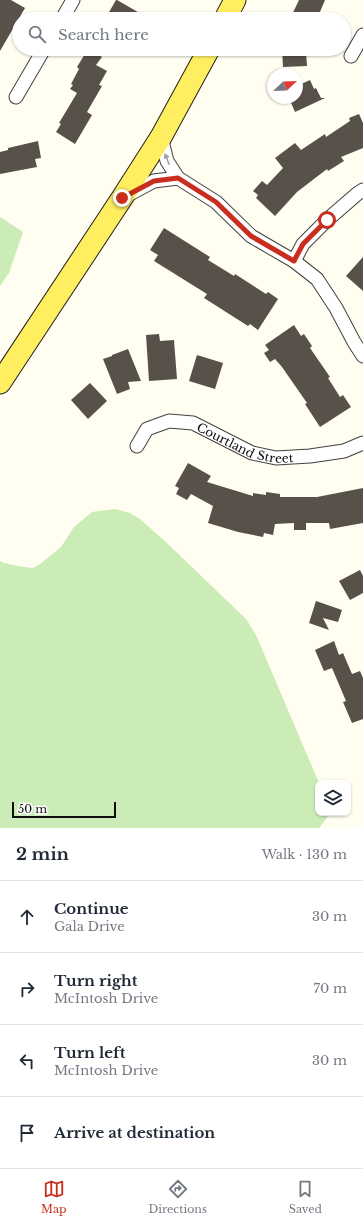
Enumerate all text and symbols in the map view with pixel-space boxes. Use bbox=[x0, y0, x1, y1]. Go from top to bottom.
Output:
search box bbox=[12, 12, 351, 56]
icon: search bbox=[26, 23, 48, 45]
text: Search here bbox=[58, 25, 149, 44]
north arrow bbox=[267, 68, 303, 104]
one-way arrow bbox=[164, 152, 170, 164]
route end bbox=[113, 189, 131, 207]
route start bbox=[318, 211, 336, 229]
street label: Courtland Street bbox=[195, 419, 294, 466]
map controls bbox=[315, 780, 351, 816]
button: layers bbox=[315, 780, 351, 816]
scale bar bbox=[12, 800, 116, 819]
text: 50 m bbox=[18, 802, 47, 816]
text: 2 min bbox=[16, 844, 69, 865]
text: Walk · 130 m bbox=[262, 846, 347, 863]
text: Continue bbox=[54, 899, 129, 918]
icon: ahead bbox=[16, 906, 38, 928]
text: 30 m bbox=[312, 908, 347, 925]
text: Gala Drive bbox=[54, 918, 125, 935]
text: Turn right bbox=[54, 971, 137, 990]
icon: right bbox=[16, 978, 38, 1000]
text: 70 m bbox=[314, 980, 347, 997]
text: McIntosh Drive bbox=[54, 990, 158, 1007]
text: Turn left bbox=[54, 1043, 125, 1062]
icon: left bbox=[16, 1050, 38, 1072]
text: 30 m bbox=[312, 1052, 347, 1069]
text: McIntosh Drive bbox=[54, 1062, 158, 1079]
icon: arrive bbox=[16, 1122, 38, 1144]
text: Arrive at destination bbox=[54, 1123, 215, 1142]
tab: Map bbox=[41, 1178, 67, 1216]
tab: Directions bbox=[148, 1178, 207, 1216]
tab: Saved bbox=[289, 1178, 322, 1216]

